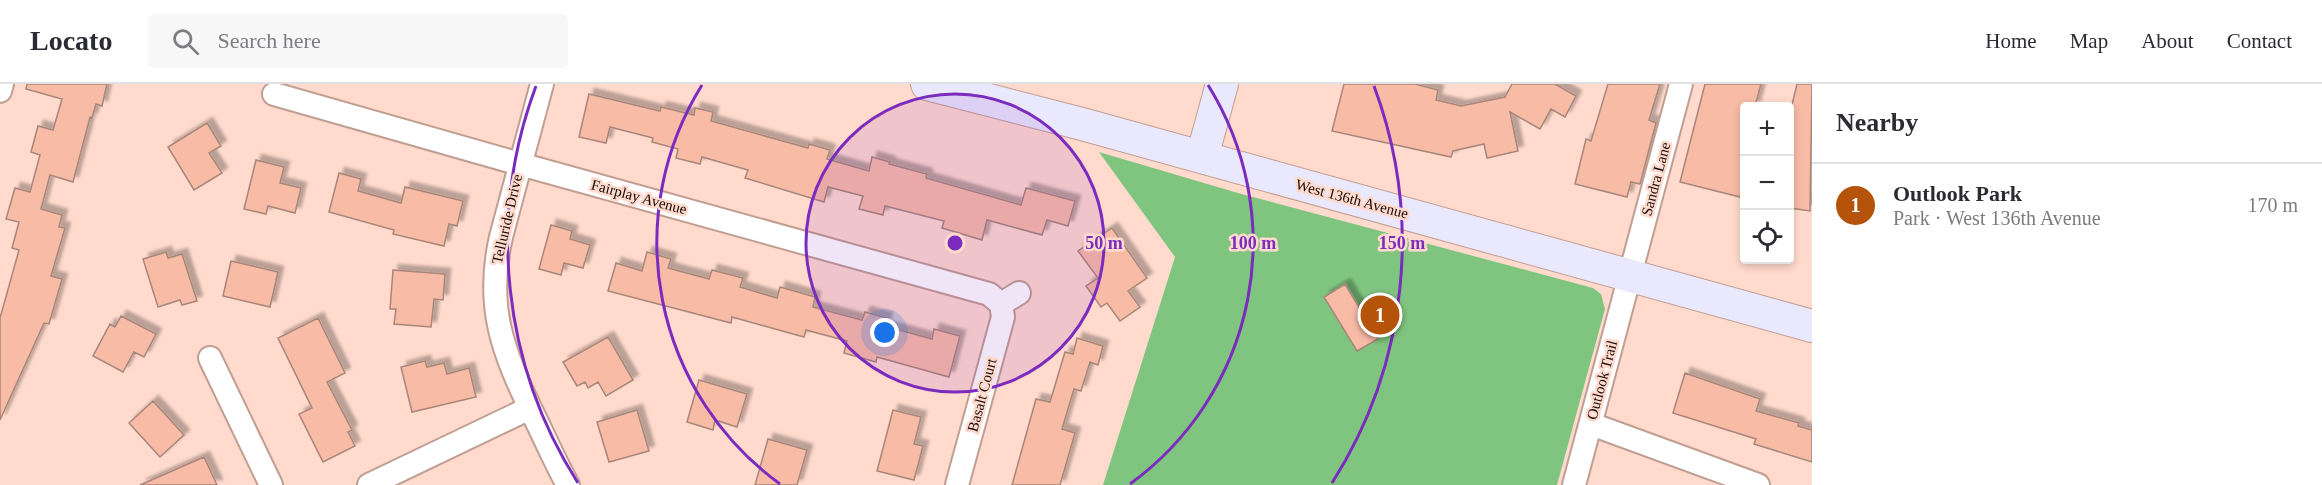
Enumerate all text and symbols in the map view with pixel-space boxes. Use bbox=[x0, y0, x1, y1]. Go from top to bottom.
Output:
search box bbox=[148, 14, 568, 68]
text: Locato bbox=[30, 25, 112, 56]
icon: search bbox=[169, 25, 202, 58]
text: Search here bbox=[217, 28, 321, 53]
text: Home bbox=[1985, 29, 2037, 53]
text: Map bbox=[2070, 29, 2108, 53]
text: About bbox=[2141, 29, 2194, 53]
text: Contact bbox=[2227, 29, 2292, 53]
map controls bbox=[1740, 102, 1794, 264]
button: + bbox=[1740, 102, 1794, 156]
text: Nearby bbox=[1836, 108, 1918, 137]
street label: Sandra Lane bbox=[1639, 140, 1674, 217]
button: − bbox=[1740, 156, 1794, 210]
street label: Telluride Drive bbox=[489, 172, 525, 266]
street label: West 136th Avenue bbox=[1294, 176, 1410, 222]
street label: Fairplay Avenue bbox=[589, 177, 689, 218]
text: Outlook Park bbox=[1893, 181, 2022, 206]
text: 1 bbox=[1851, 194, 1861, 216]
text: 170 m bbox=[2247, 194, 2298, 216]
text: Park · West 136th Avenue bbox=[1893, 207, 2101, 229]
button: locate bbox=[1740, 210, 1794, 264]
centre of rings bbox=[945, 233, 965, 253]
text: 50 m bbox=[1085, 233, 1123, 253]
text: 100 m bbox=[1230, 233, 1276, 253]
text: 150 m bbox=[1379, 233, 1425, 253]
pin: 1 bbox=[1360, 292, 1400, 338]
your location bbox=[870, 318, 899, 347]
street label: Outlook Trail bbox=[1584, 339, 1620, 421]
street label: Basalt Court bbox=[965, 356, 1000, 433]

